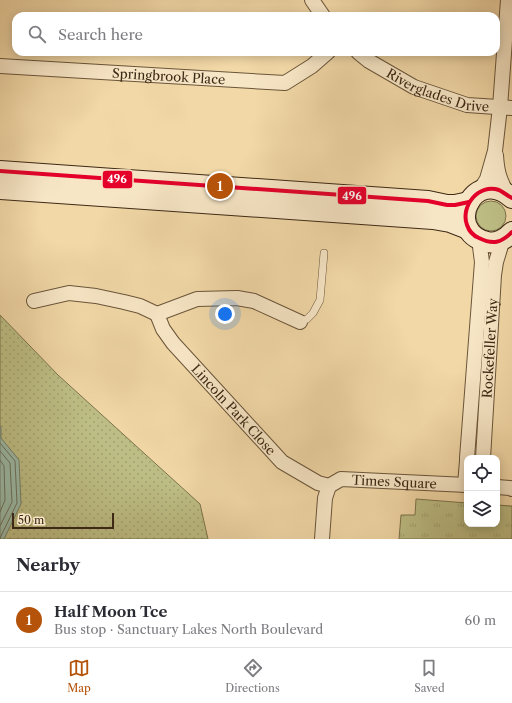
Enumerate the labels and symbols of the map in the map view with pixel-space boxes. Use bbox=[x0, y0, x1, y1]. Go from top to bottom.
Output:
street label: Springbrook Place bbox=[112, 65, 226, 87]
street label: Riverglades Drive bbox=[384, 65, 490, 114]
line badge: 496 bbox=[102, 170, 133, 189]
pin: 1 bbox=[207, 171, 233, 201]
text: 496 bbox=[107, 172, 127, 186]
line badge: 496 bbox=[337, 186, 367, 205]
text: 496 bbox=[342, 189, 362, 203]
street label: Rockefeller Way bbox=[479, 297, 501, 399]
your location bbox=[215, 304, 235, 324]
street label: Lincoln Park Close bbox=[188, 361, 279, 458]
street label: Times Square bbox=[351, 472, 437, 492]
scale bar bbox=[12, 511, 114, 530]

